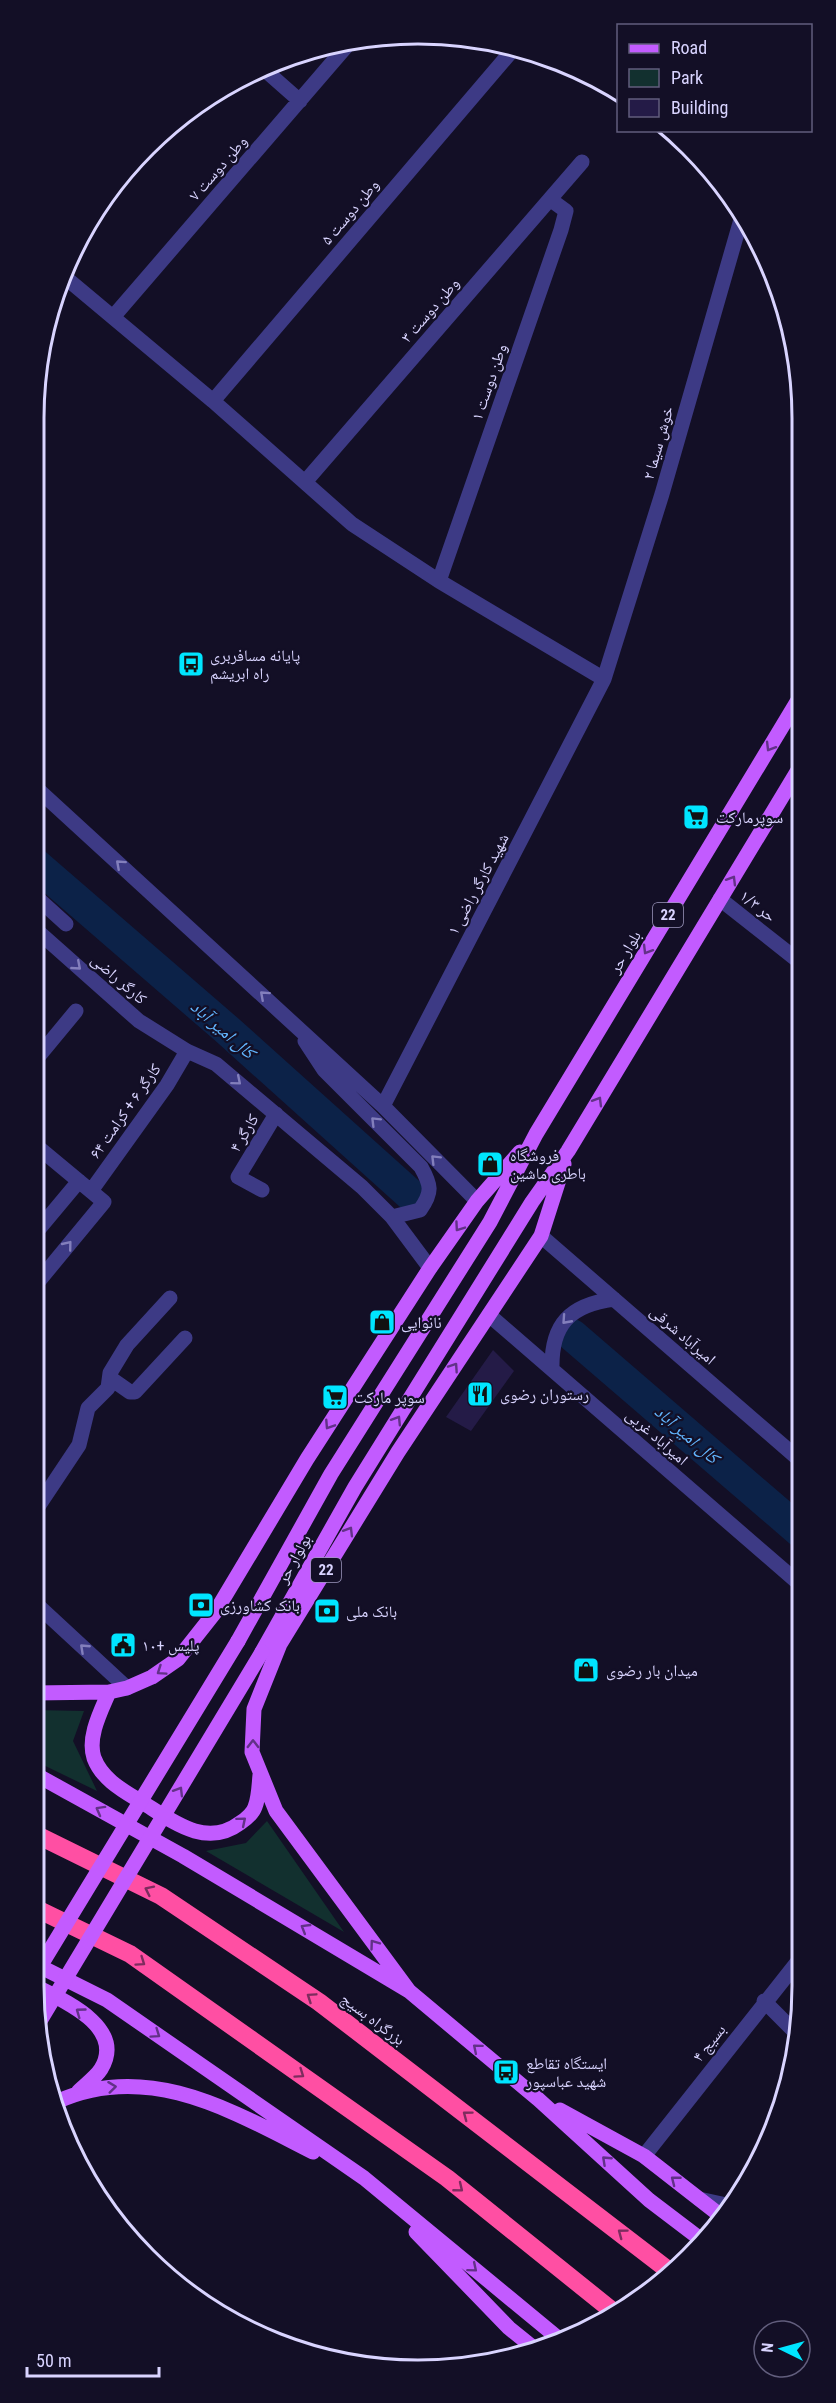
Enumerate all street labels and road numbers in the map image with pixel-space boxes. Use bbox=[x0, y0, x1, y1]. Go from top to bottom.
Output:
street label: وطن دوست ۷ bbox=[185, 132, 252, 205]
street label: وطن دوست ۵ bbox=[317, 175, 384, 249]
street label: وطن دوست ۳ bbox=[397, 274, 464, 347]
street label: وطن دوست ۱ bbox=[467, 341, 512, 423]
street label: خوش سیما ۲ bbox=[638, 404, 678, 482]
street label: شهید کارگر راضی ۱ bbox=[443, 830, 513, 938]
street label: حر ۱/۳ bbox=[736, 886, 780, 926]
road number: 22 bbox=[653, 903, 683, 927]
street label: بلوار حر bbox=[604, 927, 645, 978]
street label: کارگر راضی bbox=[87, 950, 151, 1009]
street label: کارگر ۶ + کرامت ۶۴ bbox=[85, 1060, 165, 1162]
street label: کارگر ۴ bbox=[225, 1110, 263, 1155]
street label: امیرآباد شرقی bbox=[646, 1301, 720, 1369]
street label: امیرآباد غربی bbox=[621, 1405, 692, 1470]
street label: بولوار حر bbox=[272, 1531, 315, 1588]
road number: 22 bbox=[311, 1558, 341, 1582]
street label: بزرگراه بسیج bbox=[337, 1989, 409, 2050]
street label: بسیج ۴ bbox=[688, 2020, 730, 2066]

